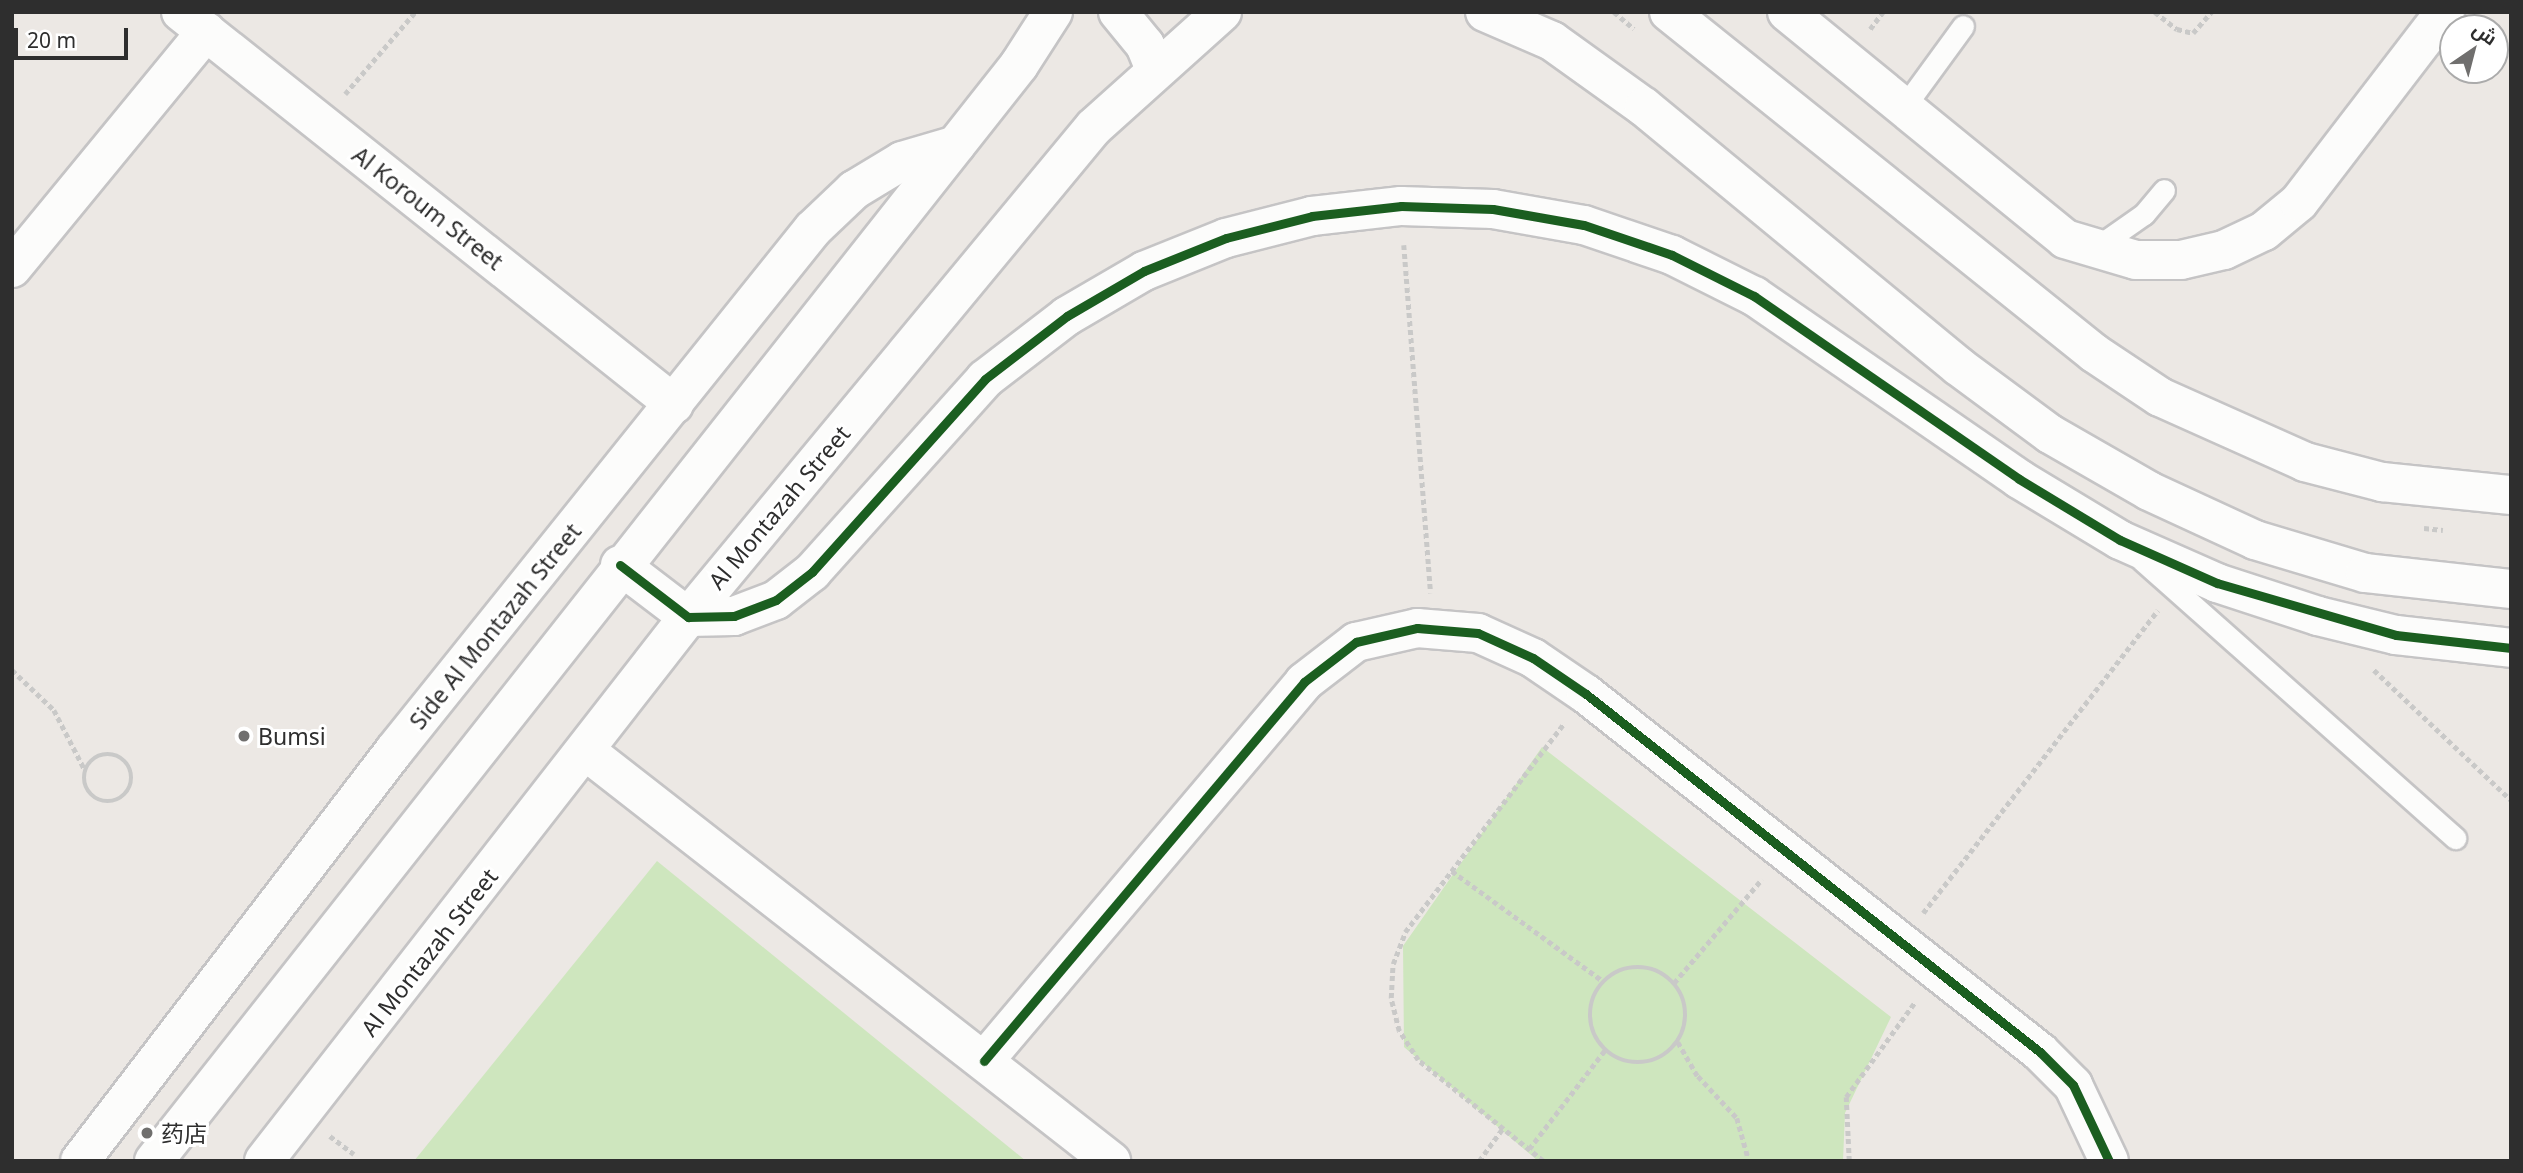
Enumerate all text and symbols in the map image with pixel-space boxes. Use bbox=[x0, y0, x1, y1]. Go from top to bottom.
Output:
scale bar bbox=[18, 14, 131, 58]
north arrow bbox=[2439, 14, 2509, 84]
text: ش bbox=[2467, 16, 2502, 51]
text: 20 m bbox=[27, 26, 76, 54]
street label: Al Koroum Street bbox=[347, 141, 509, 275]
street label: Al Montazah Street bbox=[703, 420, 855, 594]
street label: Side Al Montazah Street bbox=[404, 518, 586, 734]
place label: Bumsi bbox=[258, 722, 326, 750]
marker: Bumsi bbox=[236, 728, 252, 744]
street label: Al Montazah Street bbox=[355, 863, 503, 1041]
place label: 药店 bbox=[161, 1119, 207, 1147]
marker: 药店 bbox=[139, 1125, 155, 1141]

